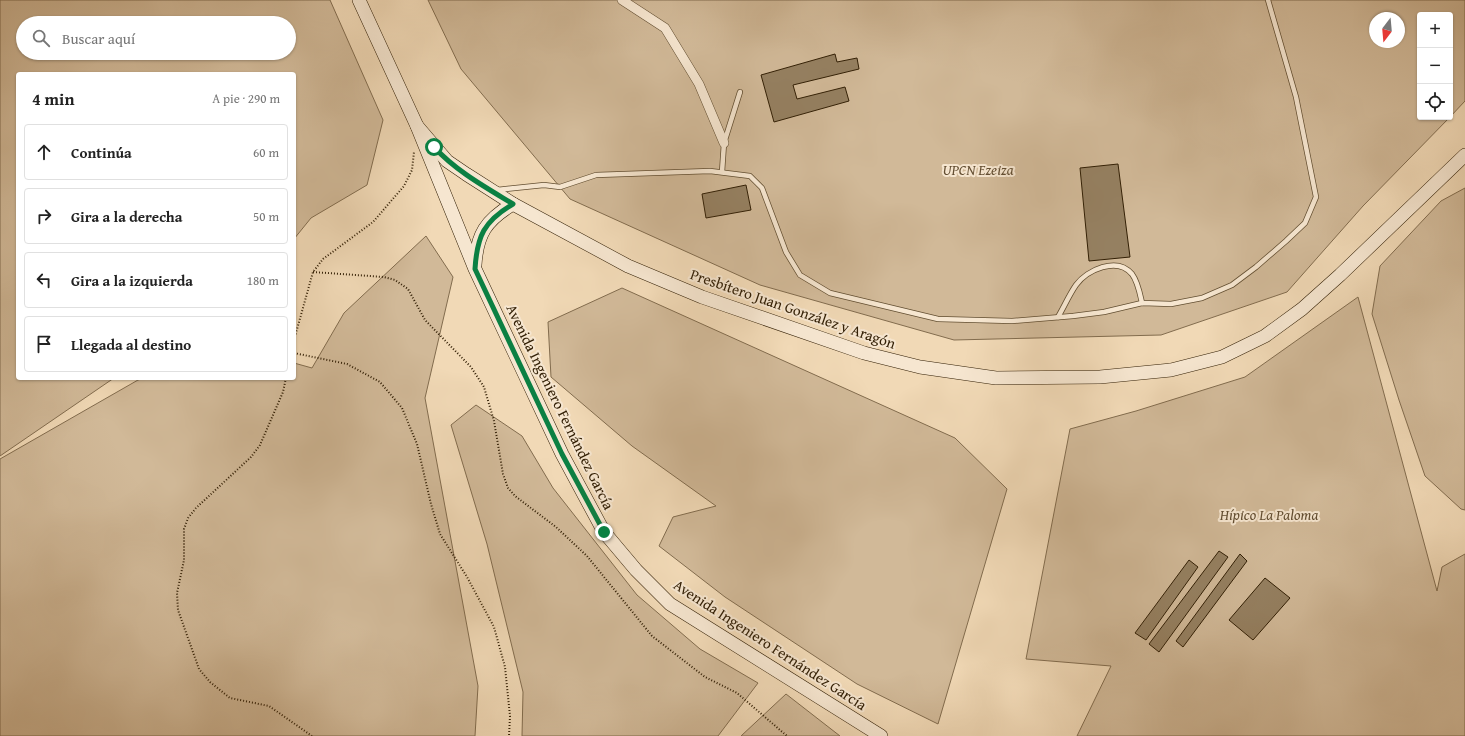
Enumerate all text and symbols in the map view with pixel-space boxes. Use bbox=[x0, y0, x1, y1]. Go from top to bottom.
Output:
north arrow bbox=[1369, 12, 1405, 48]
map controls bbox=[1417, 12, 1453, 120]
button: + bbox=[1417, 12, 1453, 48]
search box bbox=[16, 16, 296, 60]
icon: search bbox=[30, 27, 52, 49]
text: Buscar aquí bbox=[62, 28, 135, 49]
button: − bbox=[1417, 48, 1453, 84]
button: locate bbox=[1417, 84, 1453, 120]
text: 4 min bbox=[32, 86, 74, 111]
text: A pie · 290 m bbox=[212, 89, 280, 108]
route start bbox=[425, 138, 443, 156]
icon: ahead bbox=[33, 141, 55, 163]
text: Continúa bbox=[71, 142, 132, 163]
text: 60 m bbox=[253, 143, 279, 162]
park label: UPCN Ezeiza bbox=[942, 159, 1014, 180]
icon: right bbox=[33, 205, 55, 227]
text: Gira a la derecha bbox=[71, 206, 182, 227]
text: 50 m bbox=[253, 207, 279, 226]
street label: Presbítero Juan González y Aragón bbox=[688, 263, 899, 354]
icon: left bbox=[33, 269, 55, 291]
text: Gira a la izquierda bbox=[71, 270, 193, 291]
text: 180 m bbox=[247, 271, 279, 290]
street label: Avenida Ingeniero Fernández García bbox=[501, 300, 619, 513]
icon: arrive bbox=[33, 333, 55, 355]
text: Llegada al destino bbox=[71, 334, 191, 355]
park label: Hípico La Paloma bbox=[1219, 504, 1318, 525]
route end bbox=[595, 523, 613, 541]
street label: Avenida Ingeniero Fernández García bbox=[670, 574, 871, 715]

